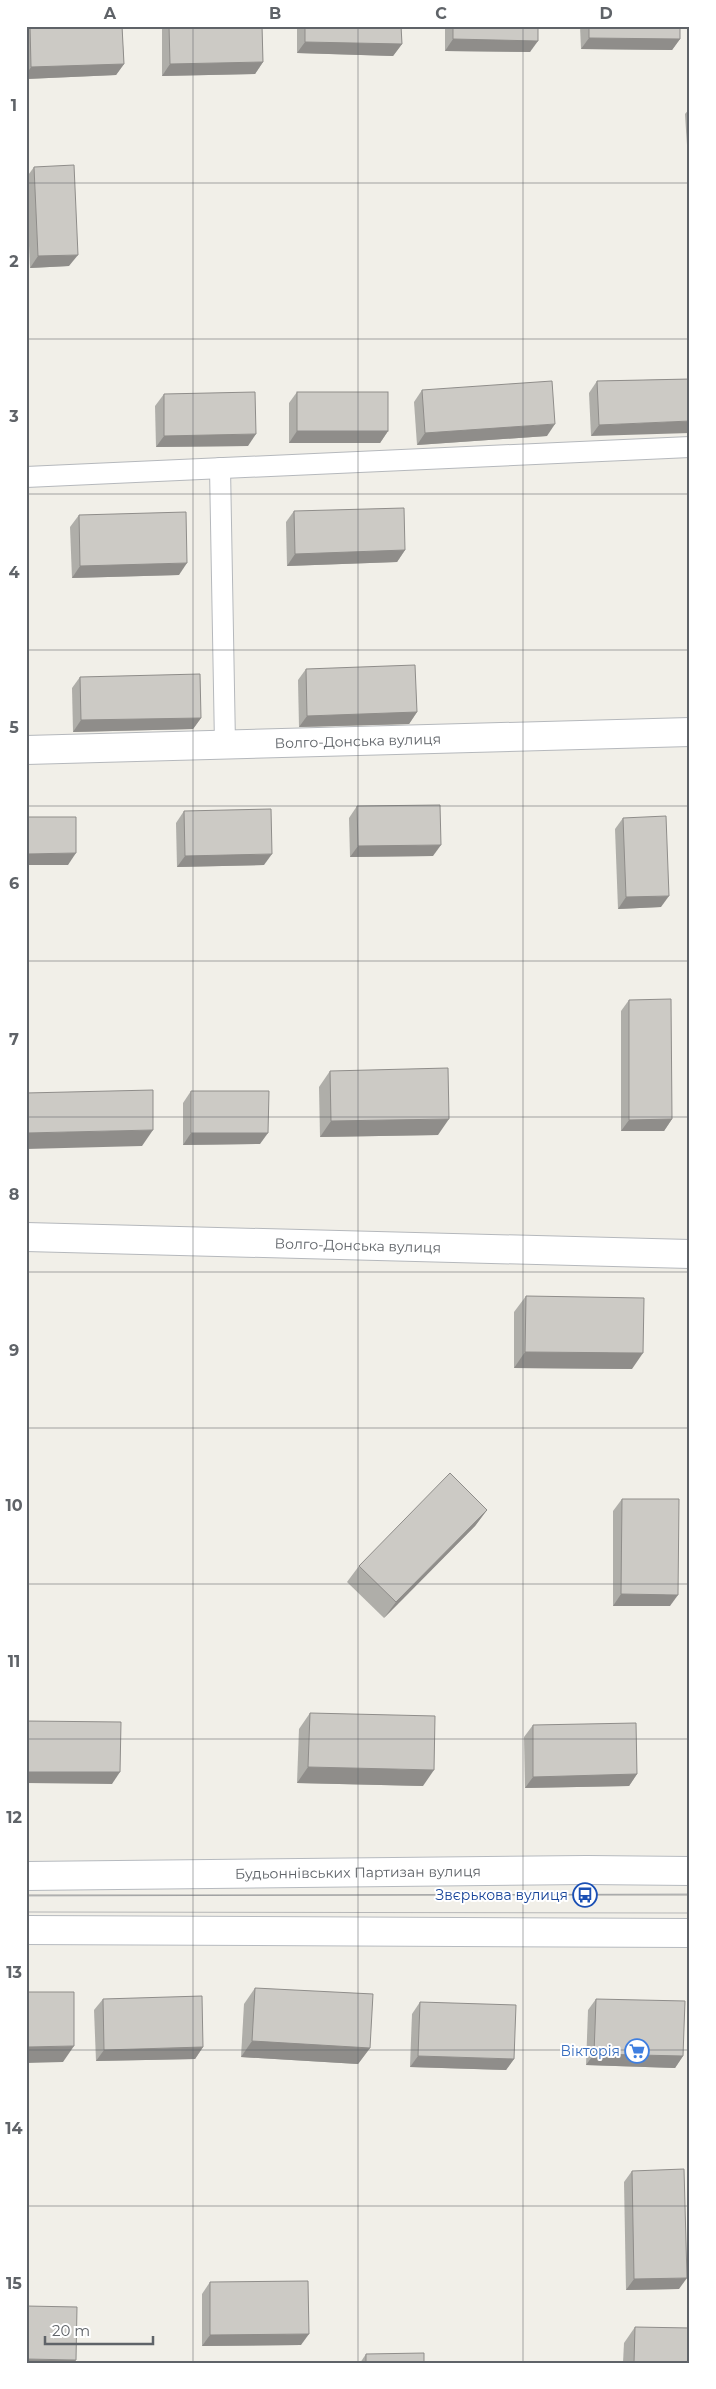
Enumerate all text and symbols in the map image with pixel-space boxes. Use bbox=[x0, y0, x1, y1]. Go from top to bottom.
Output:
text: A bbox=[103, 4, 117, 23]
text: B bbox=[269, 4, 281, 23]
text: C bbox=[435, 4, 447, 23]
text: D bbox=[599, 4, 613, 23]
text: 1 bbox=[11, 96, 17, 115]
text: 2 bbox=[9, 252, 19, 271]
text: 3 bbox=[8, 407, 19, 426]
text: 4 bbox=[8, 563, 20, 582]
text: 5 bbox=[9, 718, 19, 737]
street label: Волго-Донська вулиця bbox=[274, 730, 441, 752]
text: 6 bbox=[9, 874, 19, 893]
text: 7 bbox=[9, 1030, 19, 1049]
text: 8 bbox=[9, 1185, 19, 1204]
street label: Волго-Донська вулиця bbox=[275, 1234, 441, 1257]
text: 9 bbox=[9, 1341, 19, 1360]
text: 10 bbox=[5, 1496, 23, 1515]
text: 11 bbox=[8, 1652, 20, 1671]
text: 12 bbox=[6, 1808, 22, 1827]
street label: Будьоннівських Партизан вулиця bbox=[235, 1862, 481, 1883]
bus stop icon: Звєрькова вулиця bbox=[572, 1882, 598, 1908]
place label: Звєрькова вулиця bbox=[436, 1886, 568, 1904]
text: 13 bbox=[6, 1963, 22, 1982]
supermarket icon: Вікторія bbox=[624, 2038, 650, 2064]
place label: Вікторія bbox=[561, 2042, 620, 2060]
text: 14 bbox=[5, 2119, 23, 2138]
text: 15 bbox=[6, 2274, 22, 2293]
scale bar bbox=[45, 2314, 152, 2346]
text: 20 m bbox=[52, 2321, 90, 2340]

